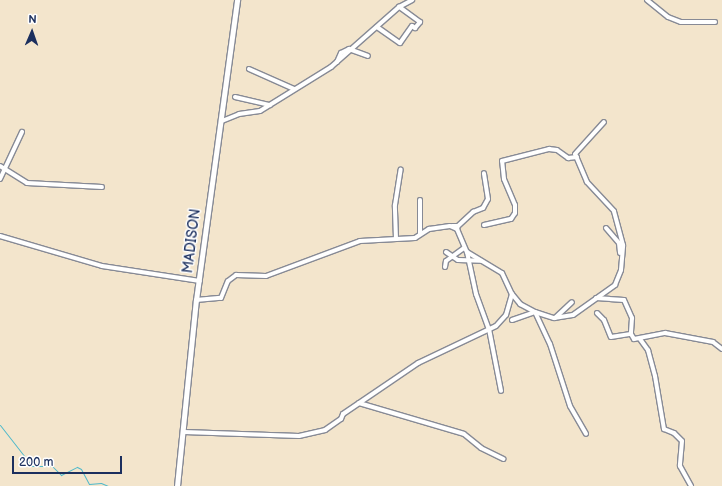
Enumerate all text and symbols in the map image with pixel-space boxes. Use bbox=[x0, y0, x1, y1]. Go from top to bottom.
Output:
north arrow bbox=[12, 12, 52, 52]
text: N bbox=[28, 13, 37, 26]
street label: MADISON bbox=[180, 208, 204, 274]
scale bar bbox=[14, 448, 124, 474]
text: 200 m bbox=[19, 455, 53, 470]

